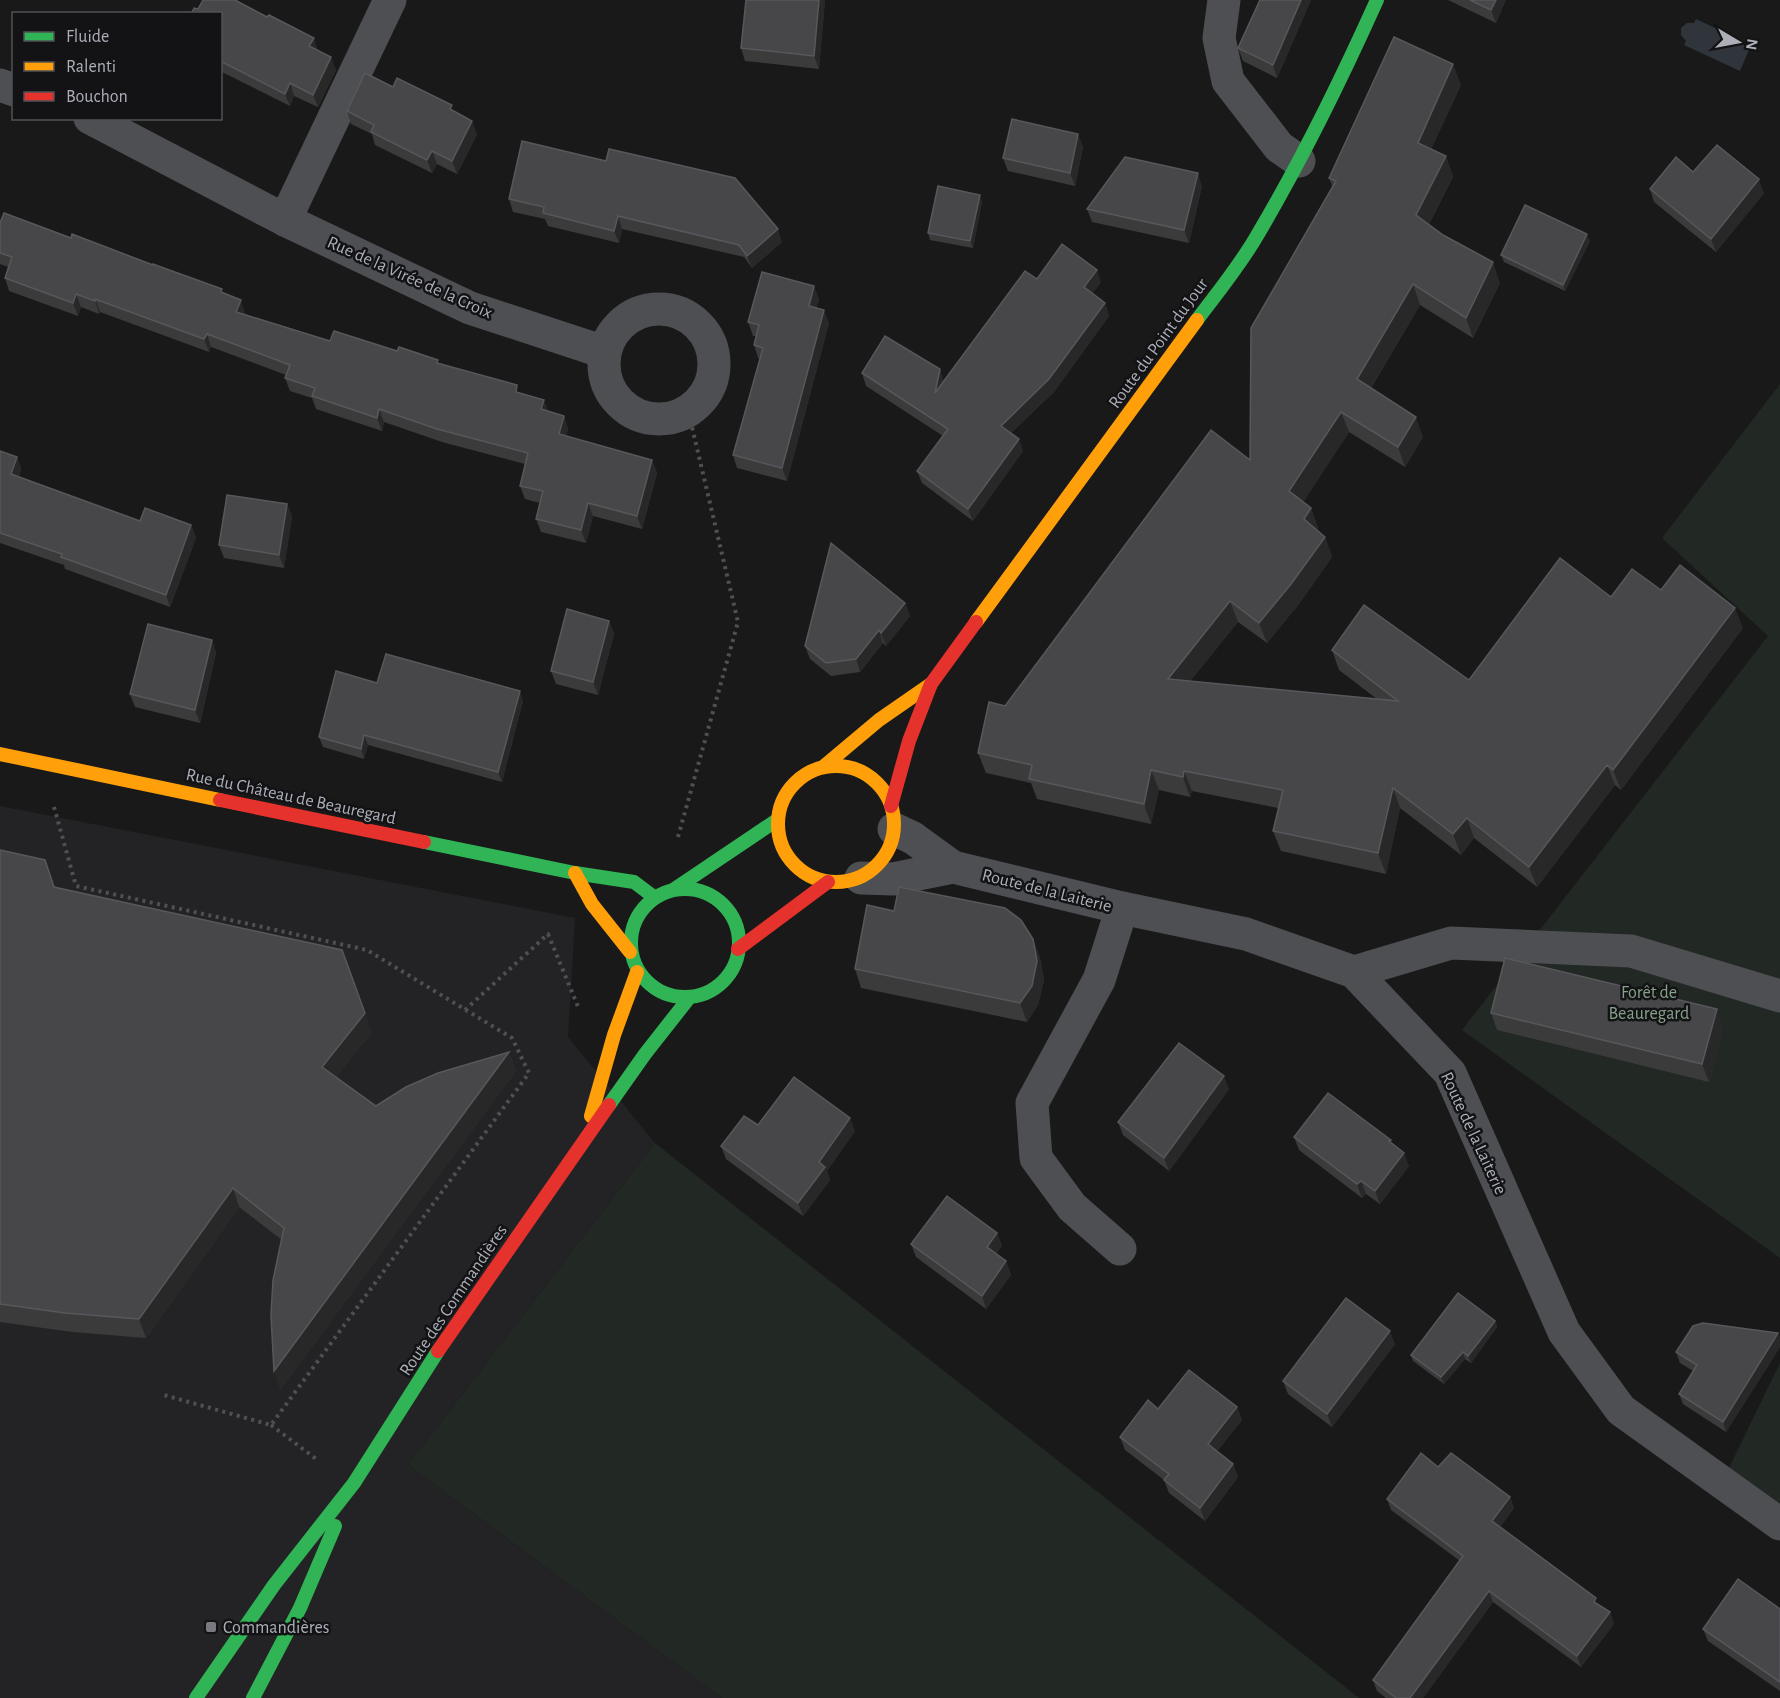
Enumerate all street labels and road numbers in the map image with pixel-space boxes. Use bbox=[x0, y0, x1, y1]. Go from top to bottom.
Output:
street label: Rue de la Virée de la Croix bbox=[324, 233, 495, 322]
street label: Route du Point du Jour bbox=[1106, 275, 1212, 412]
street label: Rue du Château de Beauregard bbox=[184, 766, 397, 828]
street label: Route de la Laiterie bbox=[980, 866, 1113, 916]
street label: Route de la Laiterie bbox=[1437, 1069, 1509, 1197]
street label: Route des Commandières bbox=[397, 1222, 511, 1379]

